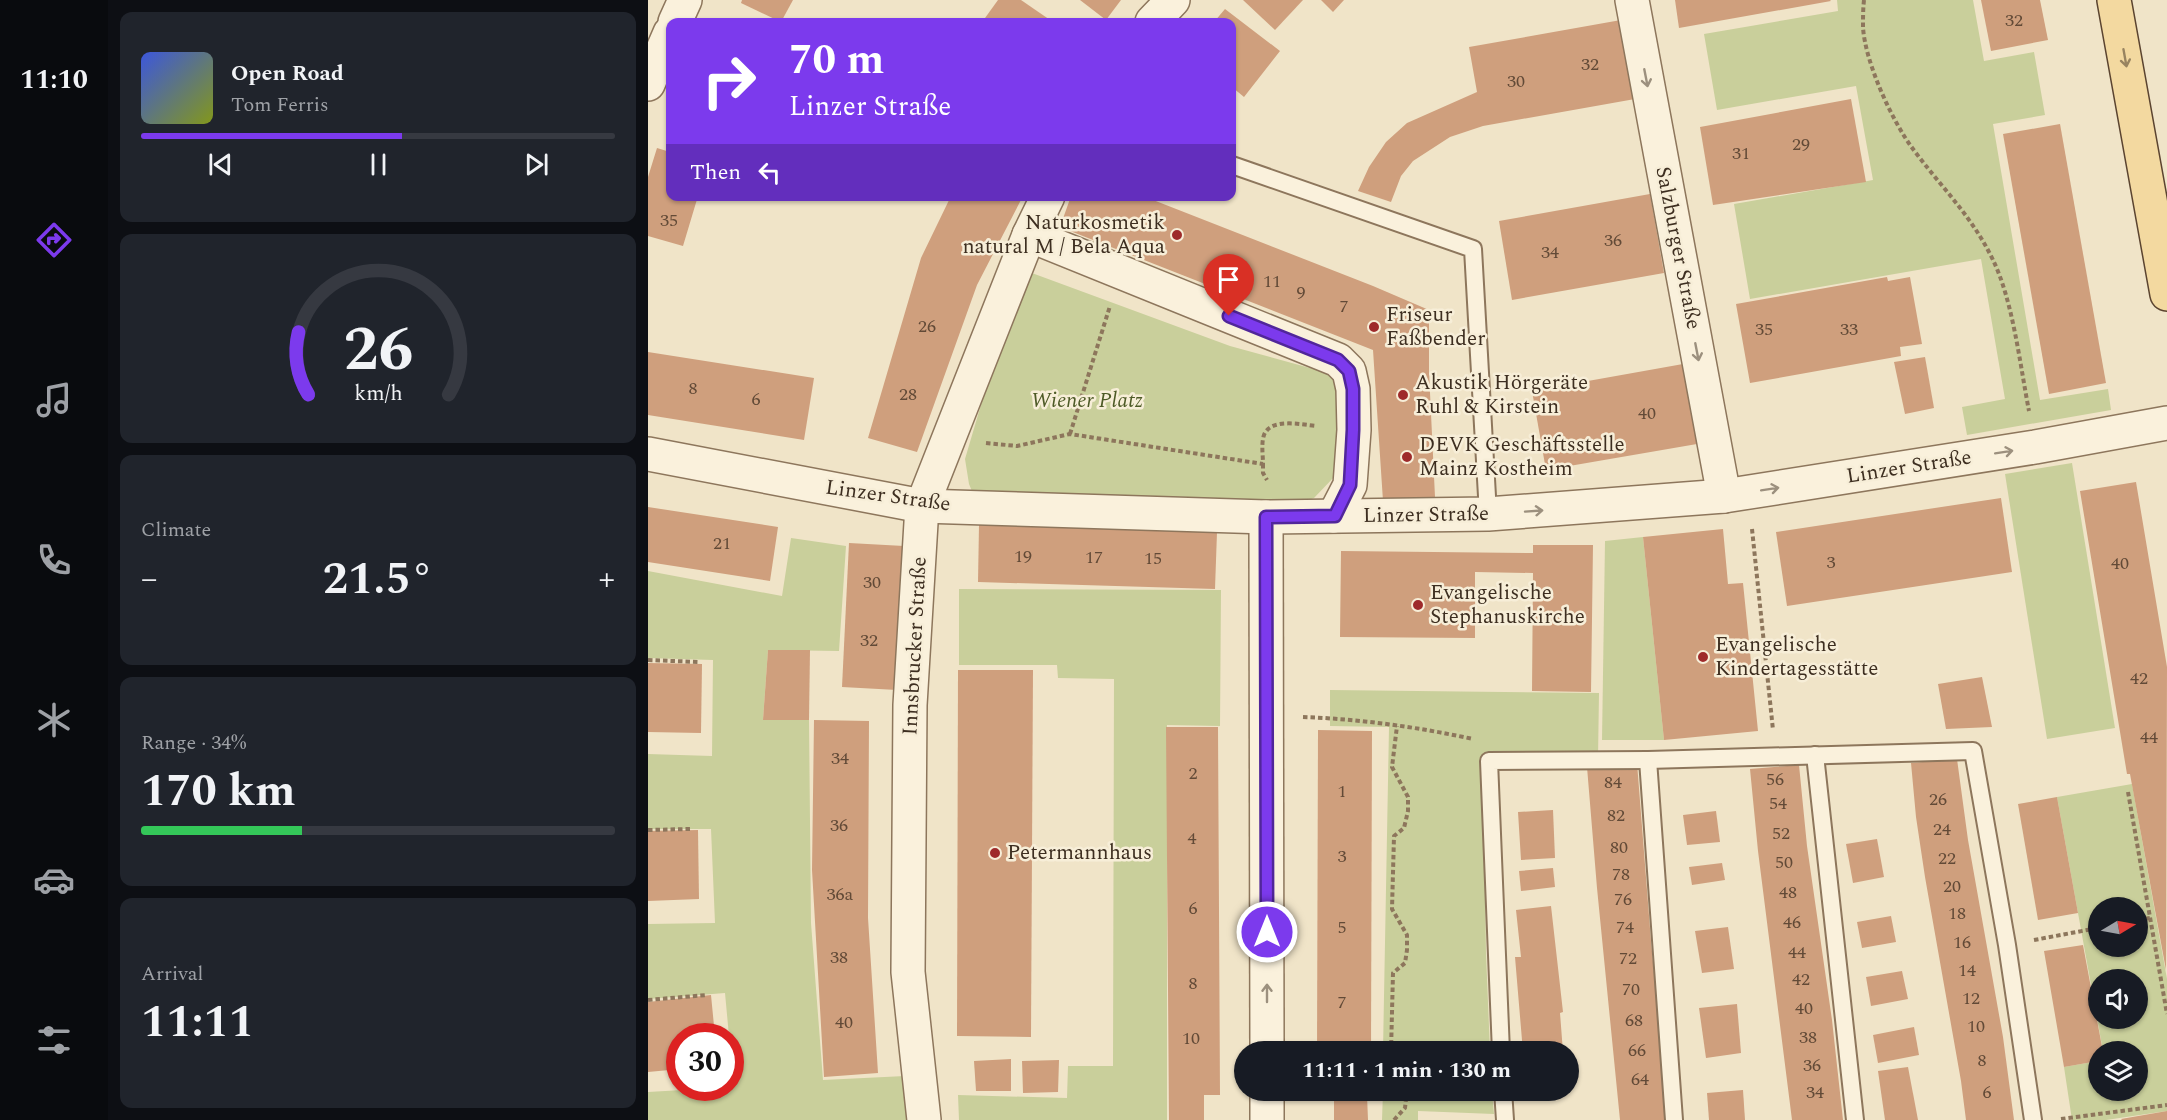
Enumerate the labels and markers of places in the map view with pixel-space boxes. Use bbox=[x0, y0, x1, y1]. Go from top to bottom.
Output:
place label: Naturkosmetik natural M / Bela Aqua bbox=[962, 207, 1166, 263]
marker: Naturkosmetik natural M / Bela Aqua bbox=[1170, 228, 1184, 242]
pin bbox=[1203, 254, 1254, 316]
place label: Friseur Faßbender bbox=[1386, 299, 1485, 355]
marker: Friseur Faßbender bbox=[1367, 320, 1381, 334]
place label: Akustik Hörgeräte Ruhl & Kirstein bbox=[1415, 367, 1588, 423]
marker: Akustik Hörgeräte Ruhl & Kirstein bbox=[1396, 388, 1410, 402]
place label: DEVK Geschäftsstelle Mainz Kostheim bbox=[1419, 429, 1625, 485]
marker: DEVK Geschäftsstelle Mainz Kostheim bbox=[1400, 450, 1414, 464]
place label: Evangelische Stephanuskirche bbox=[1430, 577, 1585, 633]
marker: Evangelische Stephanuskirche bbox=[1411, 598, 1425, 612]
place label: Evangelische Kindertagesstätte bbox=[1715, 629, 1878, 685]
marker: Evangelische Kindertagesstätte bbox=[1696, 650, 1710, 664]
place label: Petermannhaus bbox=[1007, 837, 1152, 869]
marker: Petermannhaus bbox=[988, 846, 1002, 860]

